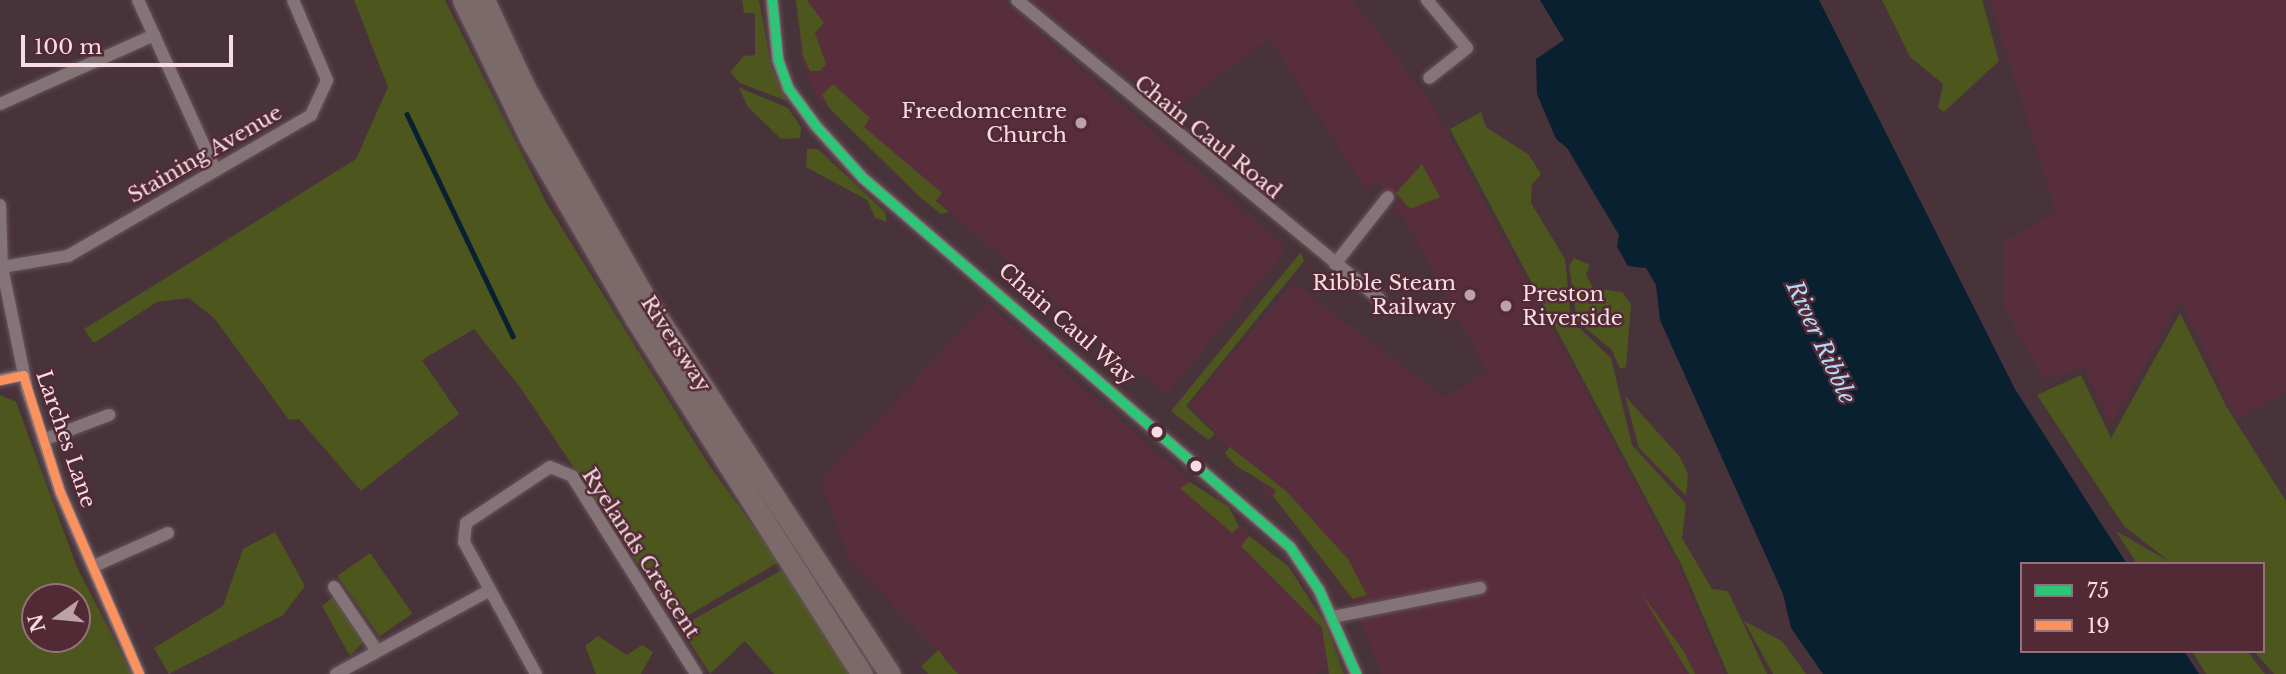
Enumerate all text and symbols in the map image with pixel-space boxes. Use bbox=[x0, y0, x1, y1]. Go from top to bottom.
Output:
scale bar bbox=[24, 21, 236, 65]
text: 100 m bbox=[34, 34, 102, 60]
street label: Chain Caul Road bbox=[1129, 70, 1287, 204]
place label: Freedomcentre Church bbox=[901, 98, 1067, 148]
street label: Staining Avenue bbox=[123, 99, 287, 209]
marker: Freedomcentre Church bbox=[1073, 115, 1089, 131]
street label: Chain Caul Way bbox=[993, 258, 1141, 390]
place label: Ribble Steam Railway bbox=[1312, 270, 1456, 320]
water label: River Ribble bbox=[1780, 276, 1862, 408]
place label: Preston Riverside bbox=[1522, 281, 1623, 331]
marker: Ribble Steam Railway bbox=[1462, 287, 1478, 303]
street label: Riversway bbox=[636, 291, 716, 397]
marker: Preston Riverside bbox=[1496, 296, 1516, 316]
street label: Larches Lane bbox=[31, 367, 101, 511]
unlabelled marker bbox=[1150, 425, 1164, 439]
unlabelled marker bbox=[1189, 459, 1203, 473]
street label: Ryelands Crescent bbox=[577, 463, 705, 643]
legend bbox=[2020, 562, 2265, 653]
text: 75 bbox=[2087, 578, 2109, 604]
north arrow bbox=[21, 583, 91, 653]
text: N bbox=[24, 611, 51, 635]
text: 19 bbox=[2087, 613, 2110, 639]

